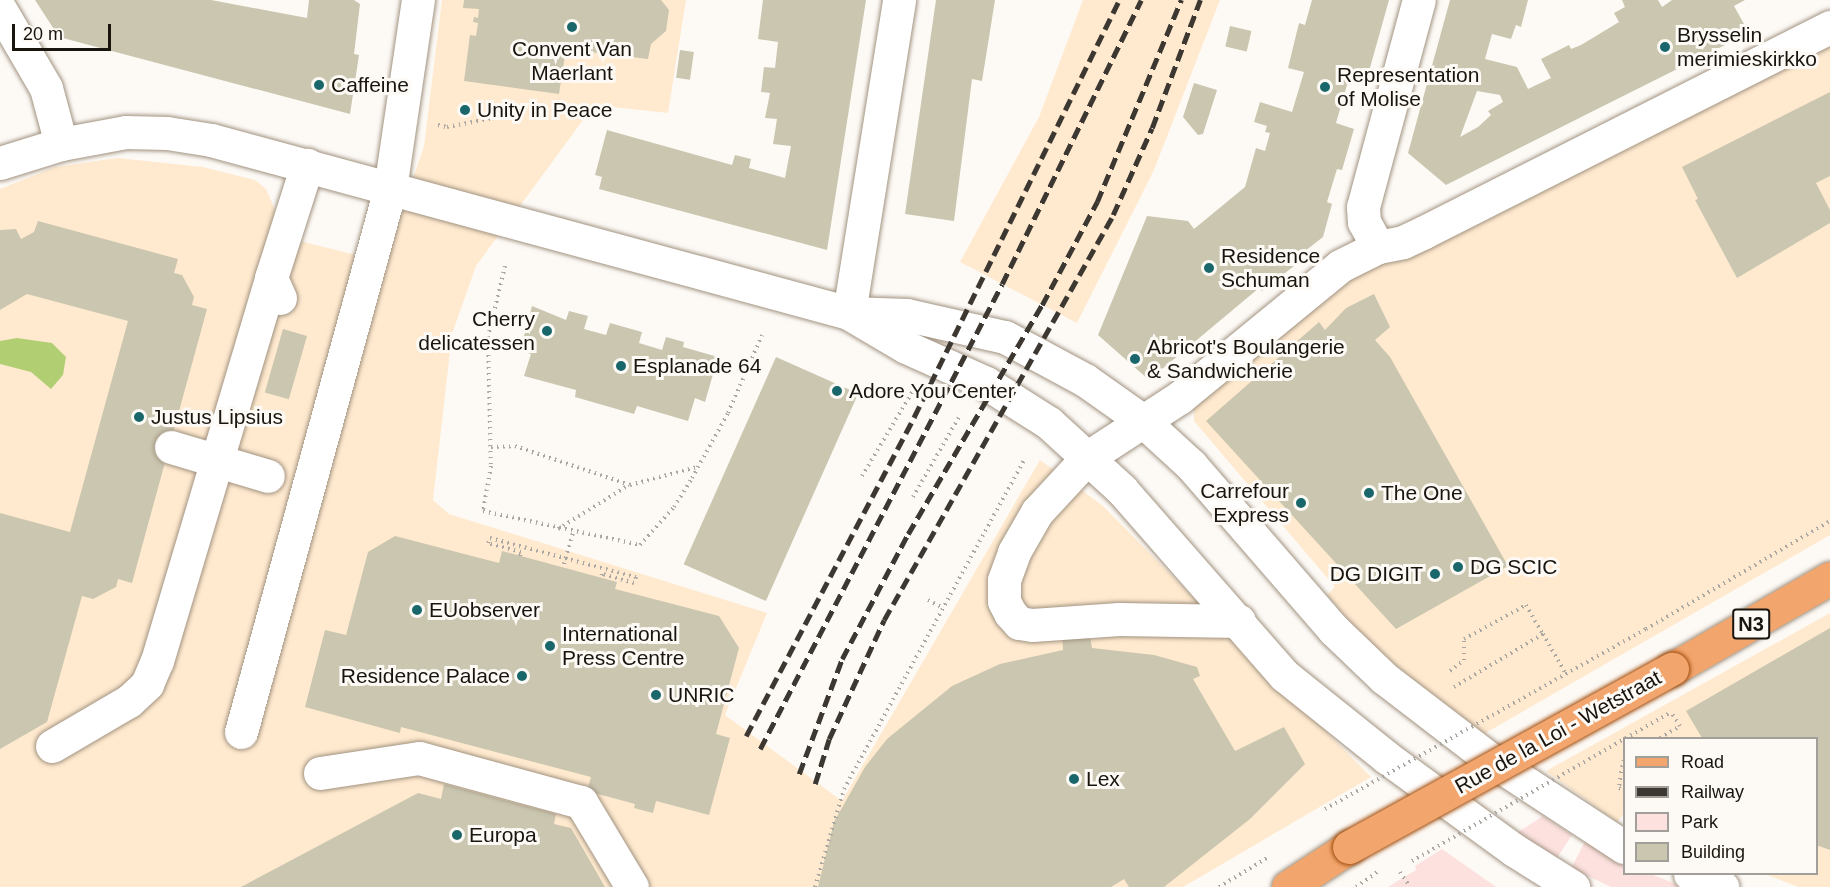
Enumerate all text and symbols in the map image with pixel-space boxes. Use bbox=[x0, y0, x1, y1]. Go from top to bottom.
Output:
scale bar bbox=[15, 12, 114, 50]
marker: Convent Van Maerlant bbox=[565, 20, 579, 34]
place label: Brysselin merimieskirkko bbox=[1677, 22, 1817, 72]
text: 20 m bbox=[23, 24, 63, 44]
place label: Convent Van Maerlant bbox=[512, 36, 632, 86]
marker: Brysselin merimieskirkko bbox=[1658, 40, 1672, 54]
place label: Representation of Molise bbox=[1337, 62, 1479, 112]
place label: Caffeine bbox=[331, 72, 409, 98]
marker: Caffeine bbox=[312, 78, 326, 92]
marker: Representation of Molise bbox=[1318, 80, 1332, 94]
place label: Unity in Peace bbox=[477, 97, 612, 123]
marker: Unity in Peace bbox=[458, 103, 472, 117]
place label: Residence Schuman bbox=[1221, 243, 1320, 293]
marker: Residence Schuman bbox=[1202, 261, 1216, 275]
place label: Cherry delicatessen bbox=[418, 306, 535, 356]
marker: Cherry delicatessen bbox=[540, 324, 554, 338]
place label: Abricot's Boulangerie & Sandwicherie bbox=[1147, 334, 1345, 384]
marker: Abricot's Boulangerie & Sandwicherie bbox=[1128, 352, 1142, 366]
place label: Esplanade 64 bbox=[633, 353, 761, 379]
marker: Esplanade 64 bbox=[614, 359, 628, 373]
place label: Adore You Center bbox=[849, 378, 1015, 404]
marker: Adore You Center bbox=[830, 384, 844, 398]
place label: Justus Lipsius bbox=[151, 404, 283, 430]
marker: Justus Lipsius bbox=[132, 410, 146, 424]
place label: Carrefour Express bbox=[1200, 478, 1289, 528]
place label: The One bbox=[1381, 480, 1463, 506]
marker: The One bbox=[1362, 486, 1376, 500]
marker: Carrefour Express bbox=[1294, 496, 1308, 510]
place label: DG SCIC bbox=[1470, 554, 1558, 580]
marker: DG SCIC bbox=[1451, 560, 1465, 574]
place label: DG DIGIT bbox=[1330, 561, 1423, 587]
marker: DG DIGIT bbox=[1428, 567, 1442, 581]
place label: EUobserver bbox=[429, 597, 540, 623]
marker: EUobserver bbox=[410, 603, 424, 617]
road number: N3 bbox=[1732, 607, 1770, 641]
place label: International Press Centre bbox=[562, 621, 685, 671]
marker: International Press Centre bbox=[543, 639, 557, 653]
place label: Residence Palace bbox=[341, 663, 510, 689]
street label: Rue de la Loi - Wetstraat bbox=[1450, 665, 1666, 799]
marker: Residence Palace bbox=[515, 669, 529, 683]
place label: UNRIC bbox=[668, 682, 734, 708]
marker: UNRIC bbox=[649, 688, 663, 702]
legend bbox=[1623, 737, 1818, 875]
text: Road bbox=[1681, 752, 1724, 772]
place label: Lex bbox=[1086, 766, 1120, 792]
marker: Lex bbox=[1067, 772, 1081, 786]
text: Railway bbox=[1681, 782, 1744, 802]
text: Park bbox=[1681, 812, 1718, 832]
place label: Europa bbox=[469, 822, 537, 848]
marker: Europa bbox=[450, 828, 464, 842]
text: Building bbox=[1681, 842, 1745, 862]

